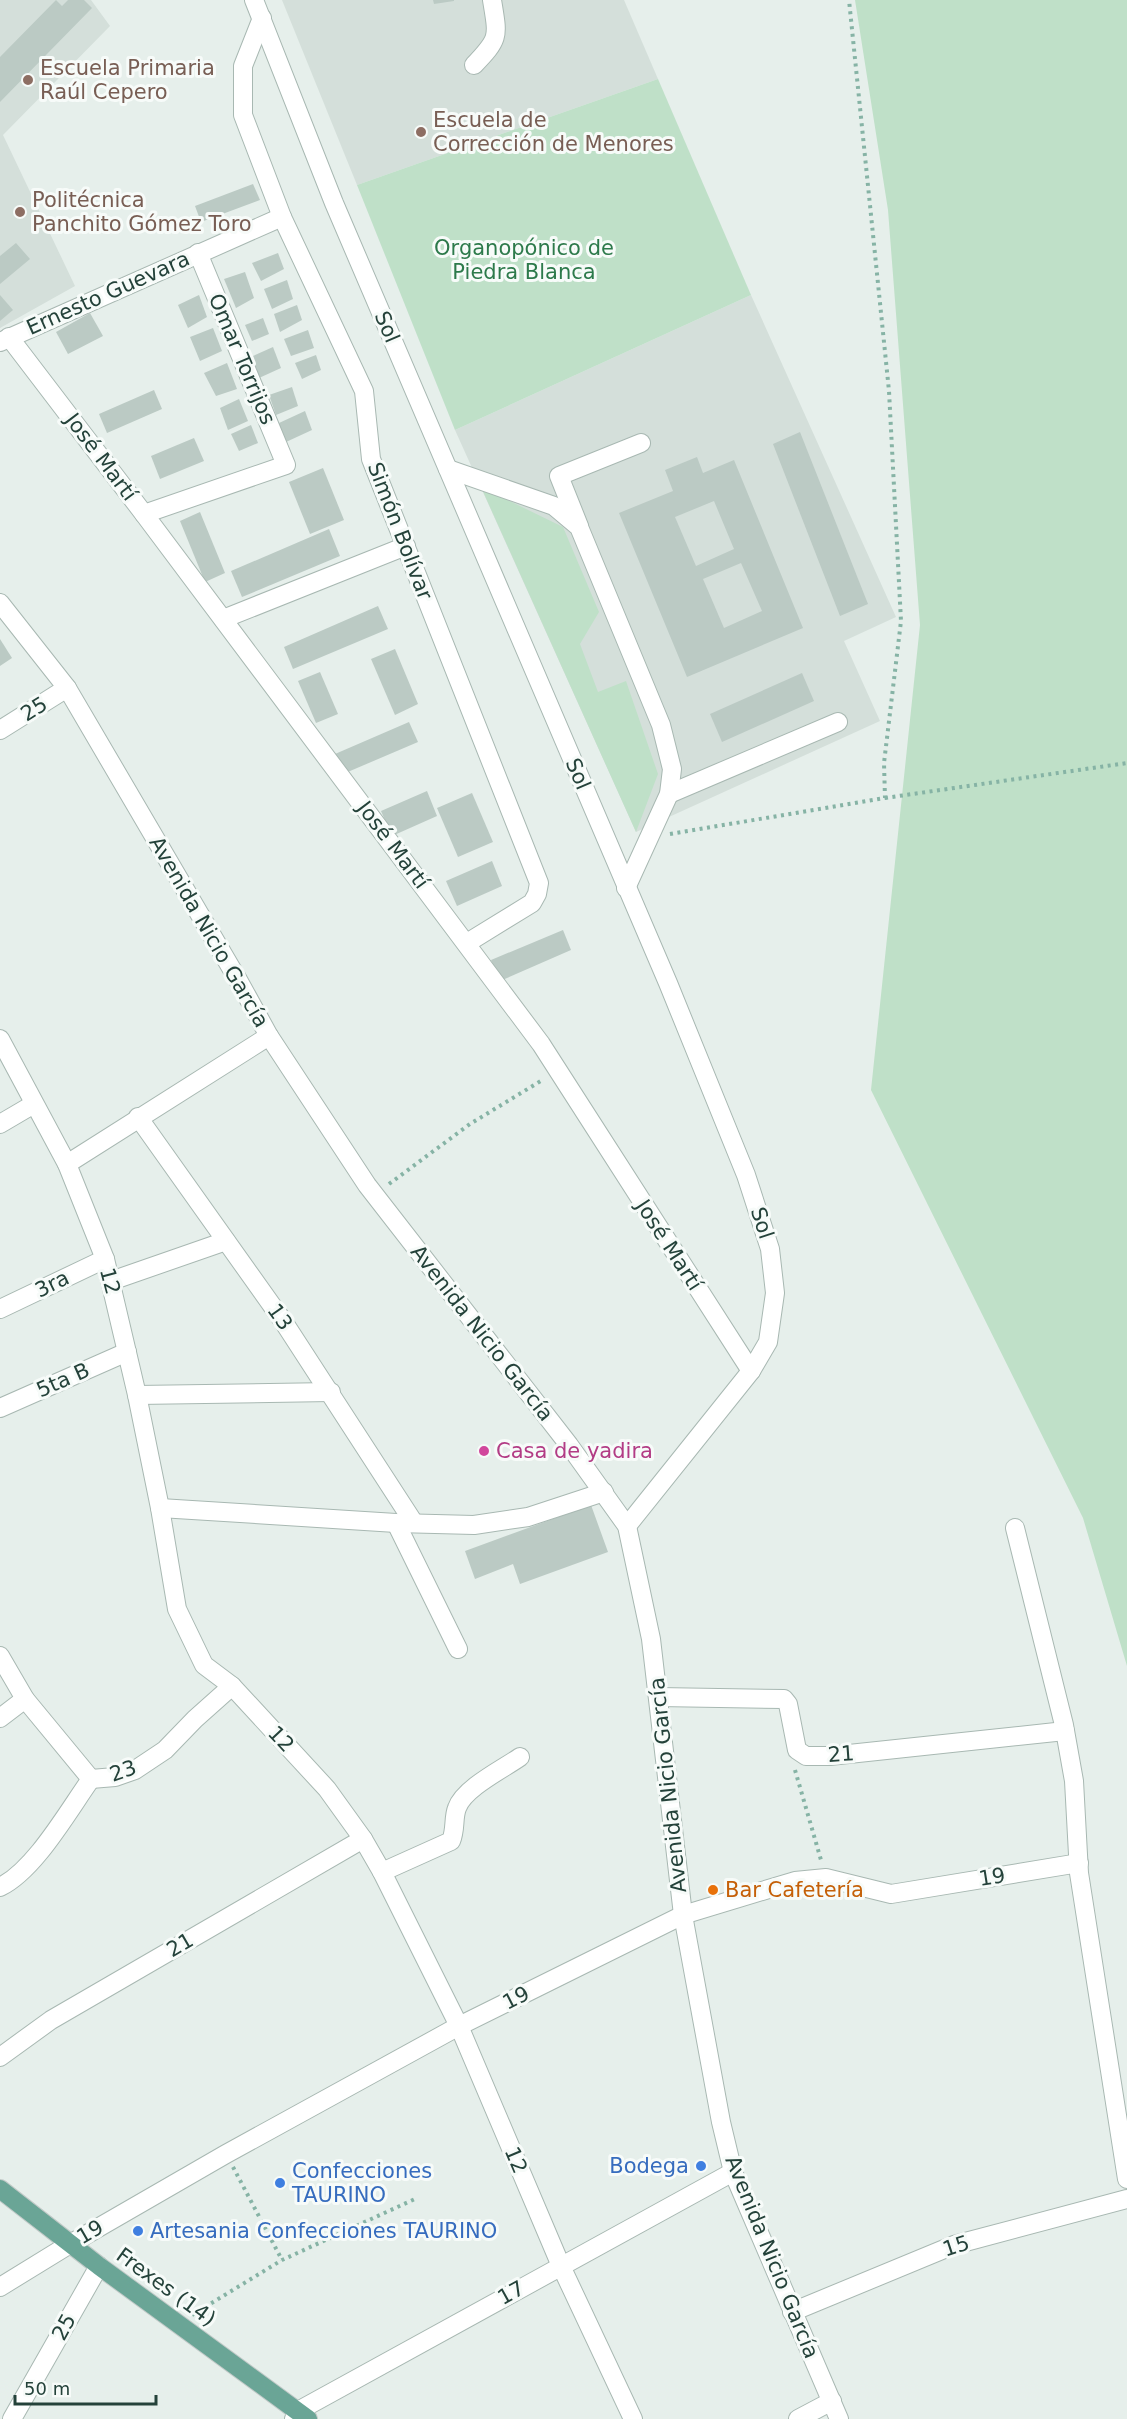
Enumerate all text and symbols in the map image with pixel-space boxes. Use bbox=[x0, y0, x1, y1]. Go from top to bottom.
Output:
place label: Escuela Primaria Raúl Cepero bbox=[40, 56, 215, 104]
marker: Escuela Primaria Raúl Cepero bbox=[21, 73, 35, 87]
place label: Escuela de Corrección de Menores bbox=[433, 108, 674, 156]
marker: Escuela de Corrección de Menores bbox=[414, 125, 428, 139]
place label: Politécnica Panchito Gómez Toro bbox=[32, 188, 252, 236]
marker: Politécnica Panchito Gómez Toro bbox=[13, 205, 27, 219]
park label: Organopónico de Piedra Blanca bbox=[434, 236, 614, 284]
street label: Ernesto Guevara bbox=[23, 246, 193, 340]
street label: Omar Torrijos bbox=[204, 290, 280, 428]
street label: Sol bbox=[370, 308, 404, 346]
street label: José Martí bbox=[59, 407, 142, 506]
street label: Simón Bolívar bbox=[363, 459, 437, 603]
street label: 25 bbox=[16, 692, 52, 726]
street label: Sol bbox=[561, 755, 595, 793]
street label: José Martí bbox=[351, 795, 434, 894]
street label: Avenida Nicio García bbox=[144, 832, 274, 1032]
street label: José Martí bbox=[630, 1193, 708, 1296]
street label: Sol bbox=[746, 1204, 778, 1242]
street label: Avenida Nicio García bbox=[406, 1240, 558, 1426]
street label: 12 bbox=[95, 1265, 125, 1297]
street label: 3ra bbox=[31, 1266, 73, 1302]
street label: 13 bbox=[263, 1299, 297, 1335]
street label: 5ta B bbox=[33, 1358, 93, 1402]
place label: Casa de yadira bbox=[496, 1439, 653, 1463]
marker: Casa de yadira bbox=[477, 1444, 491, 1458]
street label: Avenida Nicio García bbox=[645, 1676, 691, 1894]
street label: 12 bbox=[263, 1721, 299, 1757]
street label: 21 bbox=[827, 1741, 855, 1767]
street label: 23 bbox=[106, 1755, 140, 1787]
street label: 19 bbox=[977, 1863, 1007, 1891]
place label: Bar Cafetería bbox=[725, 1878, 864, 1902]
marker: Bar Cafetería bbox=[706, 1883, 720, 1897]
street label: 21 bbox=[162, 1928, 198, 1962]
street label: 19 bbox=[499, 1981, 533, 2015]
street label: 12 bbox=[500, 2143, 532, 2177]
street label: Avenida Nicio García bbox=[720, 2152, 824, 2362]
place label: Bodega bbox=[609, 2154, 689, 2178]
place label: Confecciones TAURINO bbox=[291, 2159, 432, 2207]
marker: Bodega bbox=[694, 2159, 708, 2173]
marker: Confecciones TAURINO bbox=[273, 2176, 287, 2190]
street label: 19 bbox=[72, 2215, 108, 2249]
place label: Artesania Confecciones TAURINO bbox=[150, 2219, 497, 2243]
marker: Artesania Confecciones TAURINO bbox=[131, 2224, 145, 2238]
street label: 15 bbox=[940, 2230, 972, 2262]
street label: Frexes (14) bbox=[112, 2243, 220, 2331]
street label: 17 bbox=[493, 2276, 529, 2310]
street label: 25 bbox=[47, 2309, 81, 2345]
scale bar bbox=[15, 2368, 156, 2406]
text: 50 m bbox=[24, 2378, 70, 2399]

